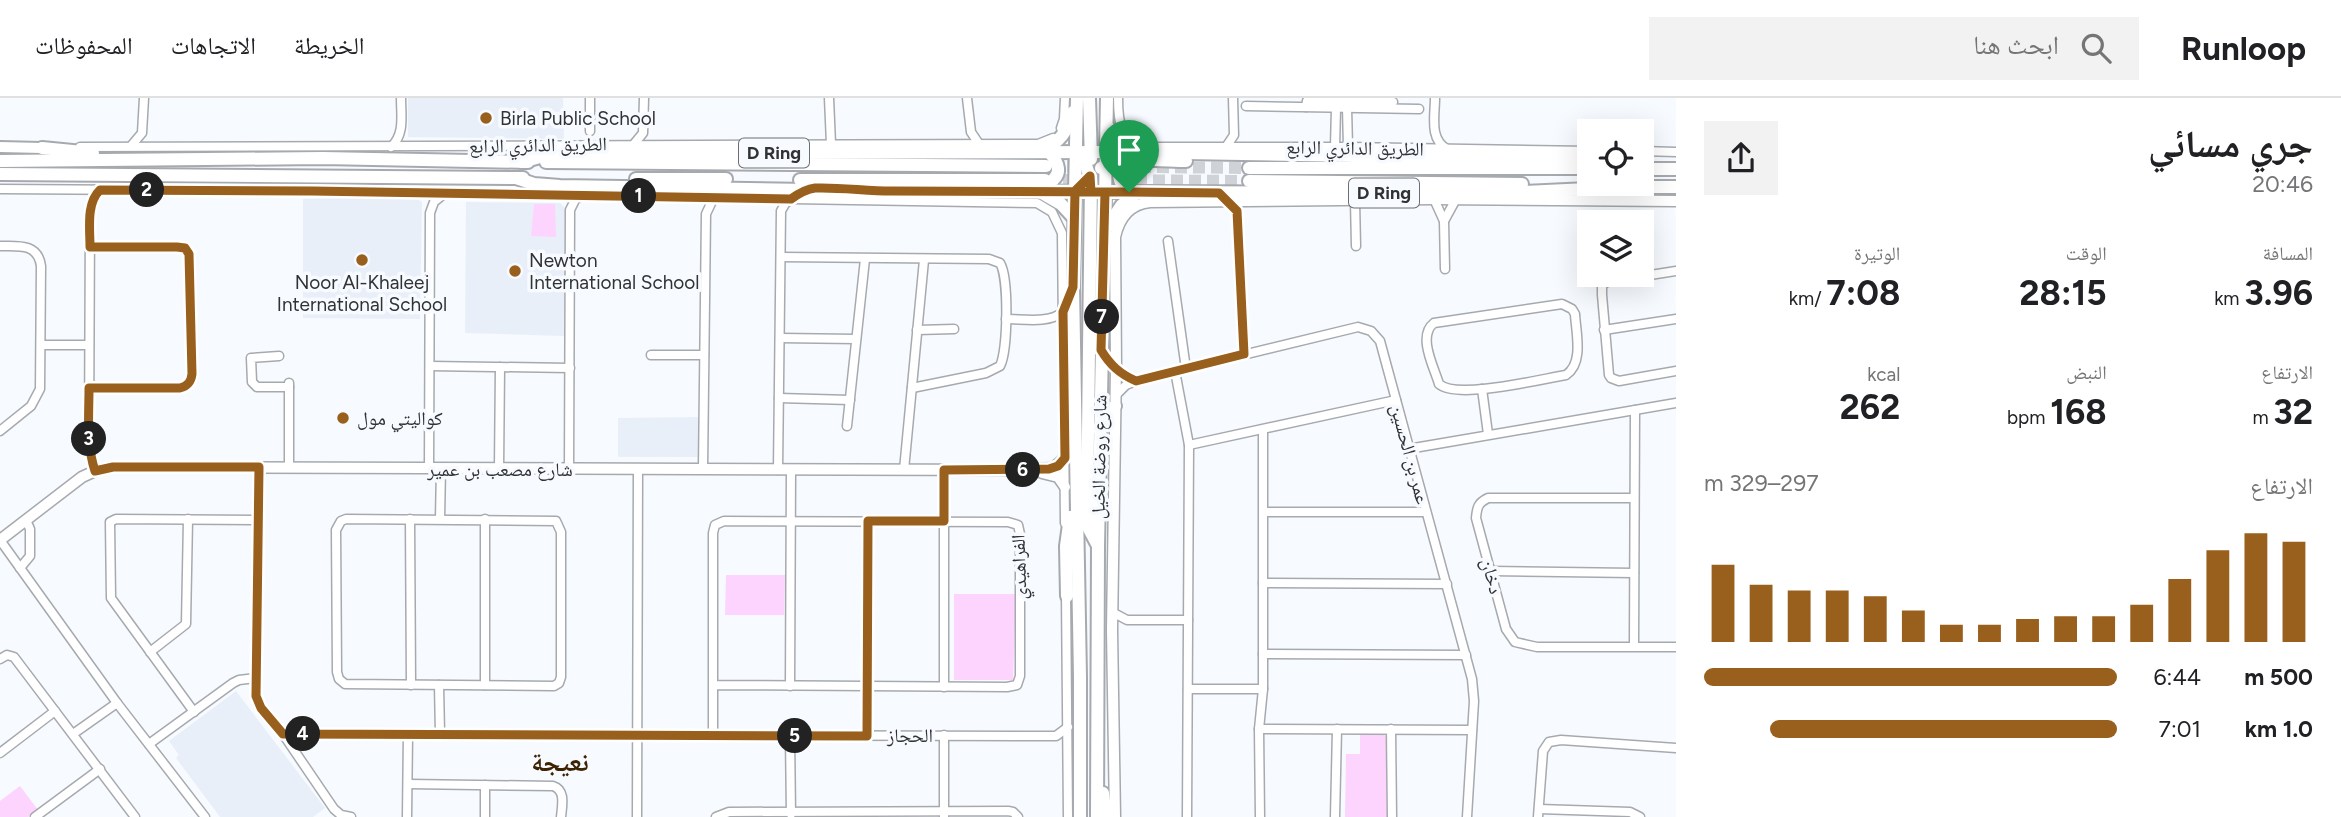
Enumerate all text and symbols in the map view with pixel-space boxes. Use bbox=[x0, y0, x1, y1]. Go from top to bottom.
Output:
search box bbox=[1649, 17, 2139, 80]
text: ابحث هنا bbox=[1973, 29, 2059, 61]
icon: search bbox=[2077, 29, 2115, 67]
text: Runloop bbox=[2181, 29, 2306, 68]
text: المحفوظات bbox=[35, 31, 133, 60]
text: الاتجاهات bbox=[171, 31, 256, 60]
text: الخريطة bbox=[294, 31, 365, 60]
place label: Birla Public School bbox=[500, 107, 656, 130]
marker: Birla Public School bbox=[478, 110, 494, 126]
map controls bbox=[1577, 119, 1654, 287]
button: locate bbox=[1577, 119, 1654, 196]
pin bbox=[1099, 120, 1159, 192]
button: share bbox=[1704, 121, 1778, 195]
text: جري مسائي bbox=[2148, 121, 2313, 167]
icon: arrive bbox=[1110, 131, 1148, 169]
street label: الطريق الدائري الرابع bbox=[469, 132, 607, 162]
street label: الطريق الدائري الرابع bbox=[1286, 135, 1424, 165]
road number: D Ring bbox=[739, 138, 809, 168]
text: 20:46 bbox=[2252, 170, 2313, 198]
pin: 2 bbox=[130, 172, 164, 208]
text: 2 bbox=[141, 178, 152, 201]
pin: 1 bbox=[622, 178, 656, 214]
road number: D Ring bbox=[1349, 178, 1419, 208]
text: 1 bbox=[634, 184, 643, 207]
button: layers bbox=[1577, 210, 1654, 287]
text: الوتيرة bbox=[1854, 242, 1900, 265]
text: الوقت bbox=[2066, 242, 2107, 265]
text: المسافة bbox=[2263, 242, 2313, 265]
place label: Newton International School bbox=[529, 249, 700, 294]
marker: Noor Al-Khaleej International School bbox=[354, 252, 370, 268]
marker: Newton International School bbox=[507, 263, 523, 279]
place label: Noor Al-Khaleej International School bbox=[277, 271, 447, 316]
text: 7:08 bbox=[1826, 272, 1900, 314]
text: 28:15 bbox=[2019, 272, 2107, 314]
text: 3.96 bbox=[2244, 272, 2313, 314]
text: /km bbox=[1789, 287, 1826, 310]
text: km bbox=[2214, 287, 2244, 310]
pin: 7 bbox=[1084, 300, 1120, 334]
text: 7 bbox=[1096, 305, 1107, 328]
text: النبض bbox=[2066, 361, 2107, 384]
text: الارتفاع bbox=[2261, 361, 2313, 384]
text: kcal bbox=[1867, 363, 1900, 386]
text: 262 bbox=[1840, 386, 1900, 428]
text: 168 bbox=[2050, 391, 2107, 433]
text: 32 bbox=[2273, 391, 2313, 433]
street label: شارع روضة الخيل bbox=[1086, 395, 1112, 519]
street label: عمر بن الحسين bbox=[1386, 401, 1434, 507]
text: bpm bbox=[2007, 406, 2050, 429]
text: m bbox=[2252, 406, 2273, 429]
place label: كواليتي مول bbox=[357, 407, 443, 433]
marker: كواليتي مول bbox=[335, 410, 351, 426]
pin: 3 bbox=[72, 422, 106, 456]
text: 3 bbox=[83, 427, 94, 450]
pin: 6 bbox=[1006, 452, 1040, 488]
street label: شارع مصعب بن عمير bbox=[426, 458, 573, 481]
text: 6 bbox=[1017, 458, 1028, 481]
text: 297–329 m bbox=[1704, 469, 1819, 497]
text: الارتفاع bbox=[2250, 472, 2313, 500]
street label: الفراهيدي bbox=[1006, 534, 1035, 600]
street label: دخان bbox=[1476, 556, 1508, 596]
text: 6:44 bbox=[2154, 663, 2201, 691]
text: 500 m bbox=[2244, 663, 2313, 691]
text: 7:01 bbox=[2159, 715, 2201, 743]
text: 1.0 km bbox=[2245, 715, 2313, 743]
pin: 4 bbox=[286, 716, 320, 752]
pin: 5 bbox=[778, 718, 812, 754]
text: 4 bbox=[296, 722, 309, 745]
text: 5 bbox=[789, 724, 800, 747]
street label: الحجاز bbox=[886, 724, 933, 747]
district label: نعيجة bbox=[531, 746, 589, 778]

